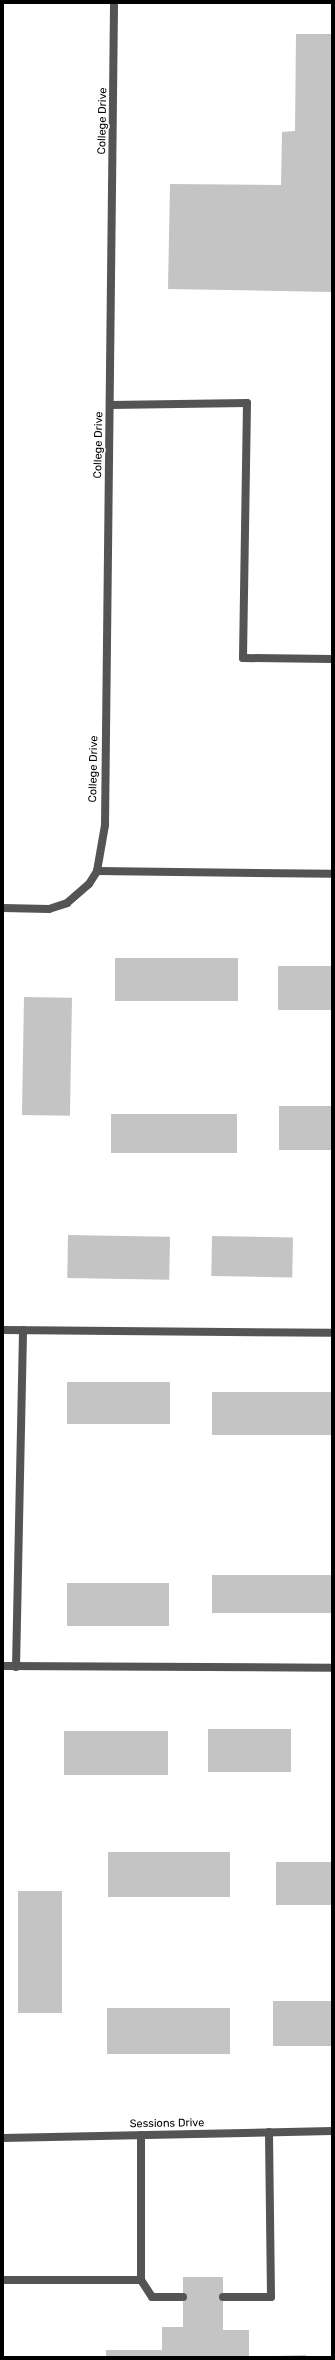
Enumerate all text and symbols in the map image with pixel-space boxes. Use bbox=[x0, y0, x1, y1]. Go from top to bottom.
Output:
street label: College Drive bbox=[96, 87, 110, 155]
street label: College Drive bbox=[92, 411, 106, 479]
street label: College Drive bbox=[87, 735, 101, 803]
street label: Sessions Drive bbox=[130, 2117, 204, 2131]

